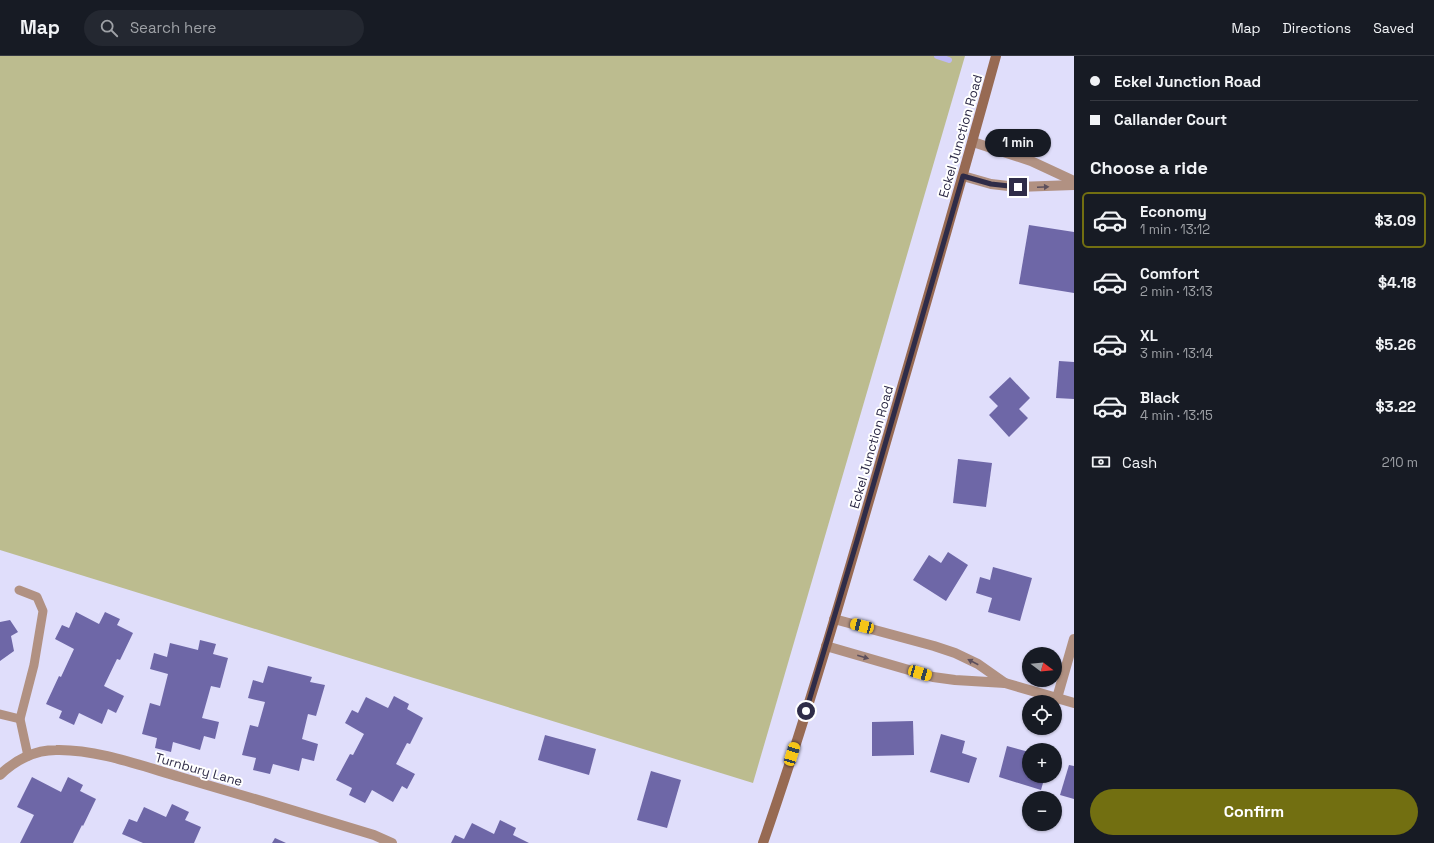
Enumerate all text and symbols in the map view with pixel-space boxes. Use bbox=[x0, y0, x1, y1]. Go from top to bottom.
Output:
search box bbox=[84, 10, 364, 46]
text: Map bbox=[20, 15, 60, 40]
icon: search bbox=[98, 17, 120, 39]
text: Search here bbox=[130, 18, 216, 37]
text: Map bbox=[1231, 19, 1261, 37]
text: Directions bbox=[1283, 19, 1351, 37]
text: Saved bbox=[1373, 19, 1414, 37]
text: Eckel Junction Road bbox=[1114, 72, 1261, 91]
street label: Eckel Junction Road bbox=[935, 73, 986, 200]
text: Callander Court bbox=[1114, 110, 1227, 129]
callout: 1 min bbox=[985, 129, 1051, 157]
text: 1 min bbox=[1002, 134, 1034, 151]
text: Choose a ride bbox=[1090, 156, 1208, 179]
route end bbox=[1009, 178, 1027, 196]
one-way arrow bbox=[1037, 184, 1050, 190]
icon: car bbox=[1092, 202, 1128, 238]
text: Economy bbox=[1140, 202, 1207, 221]
text: $3.09 bbox=[1375, 211, 1416, 230]
text: 1 min · 13:12 bbox=[1140, 221, 1210, 238]
icon: car bbox=[1092, 264, 1128, 300]
text: Comfort bbox=[1140, 264, 1200, 283]
text: $4.18 bbox=[1378, 273, 1416, 292]
text: 2 min · 13:13 bbox=[1140, 283, 1213, 300]
icon: car bbox=[1092, 326, 1128, 362]
text: XL bbox=[1140, 326, 1158, 345]
text: $5.26 bbox=[1375, 335, 1416, 354]
text: 3 min · 13:14 bbox=[1140, 345, 1213, 362]
street label: Eckel Junction Road bbox=[846, 384, 897, 511]
icon: car bbox=[1092, 388, 1128, 424]
text: Black bbox=[1140, 388, 1180, 407]
text: $3.22 bbox=[1375, 397, 1416, 416]
text: 4 min · 13:15 bbox=[1140, 407, 1213, 424]
icon: cash bbox=[1090, 451, 1112, 473]
text: Cash bbox=[1122, 453, 1157, 472]
text: 210 m bbox=[1382, 454, 1418, 471]
car bbox=[849, 617, 875, 635]
north arrow bbox=[1022, 647, 1062, 687]
map controls bbox=[1022, 647, 1062, 831]
one-way arrow bbox=[858, 654, 870, 660]
one-way arrow bbox=[967, 659, 978, 665]
car bbox=[907, 664, 933, 682]
button: locate bbox=[1022, 695, 1062, 735]
route start bbox=[797, 702, 815, 720]
car bbox=[783, 741, 801, 767]
button: + bbox=[1022, 743, 1062, 783]
street label: Turnbury Lane bbox=[153, 749, 245, 790]
button: Confirm bbox=[1090, 789, 1418, 835]
button: − bbox=[1022, 791, 1062, 831]

